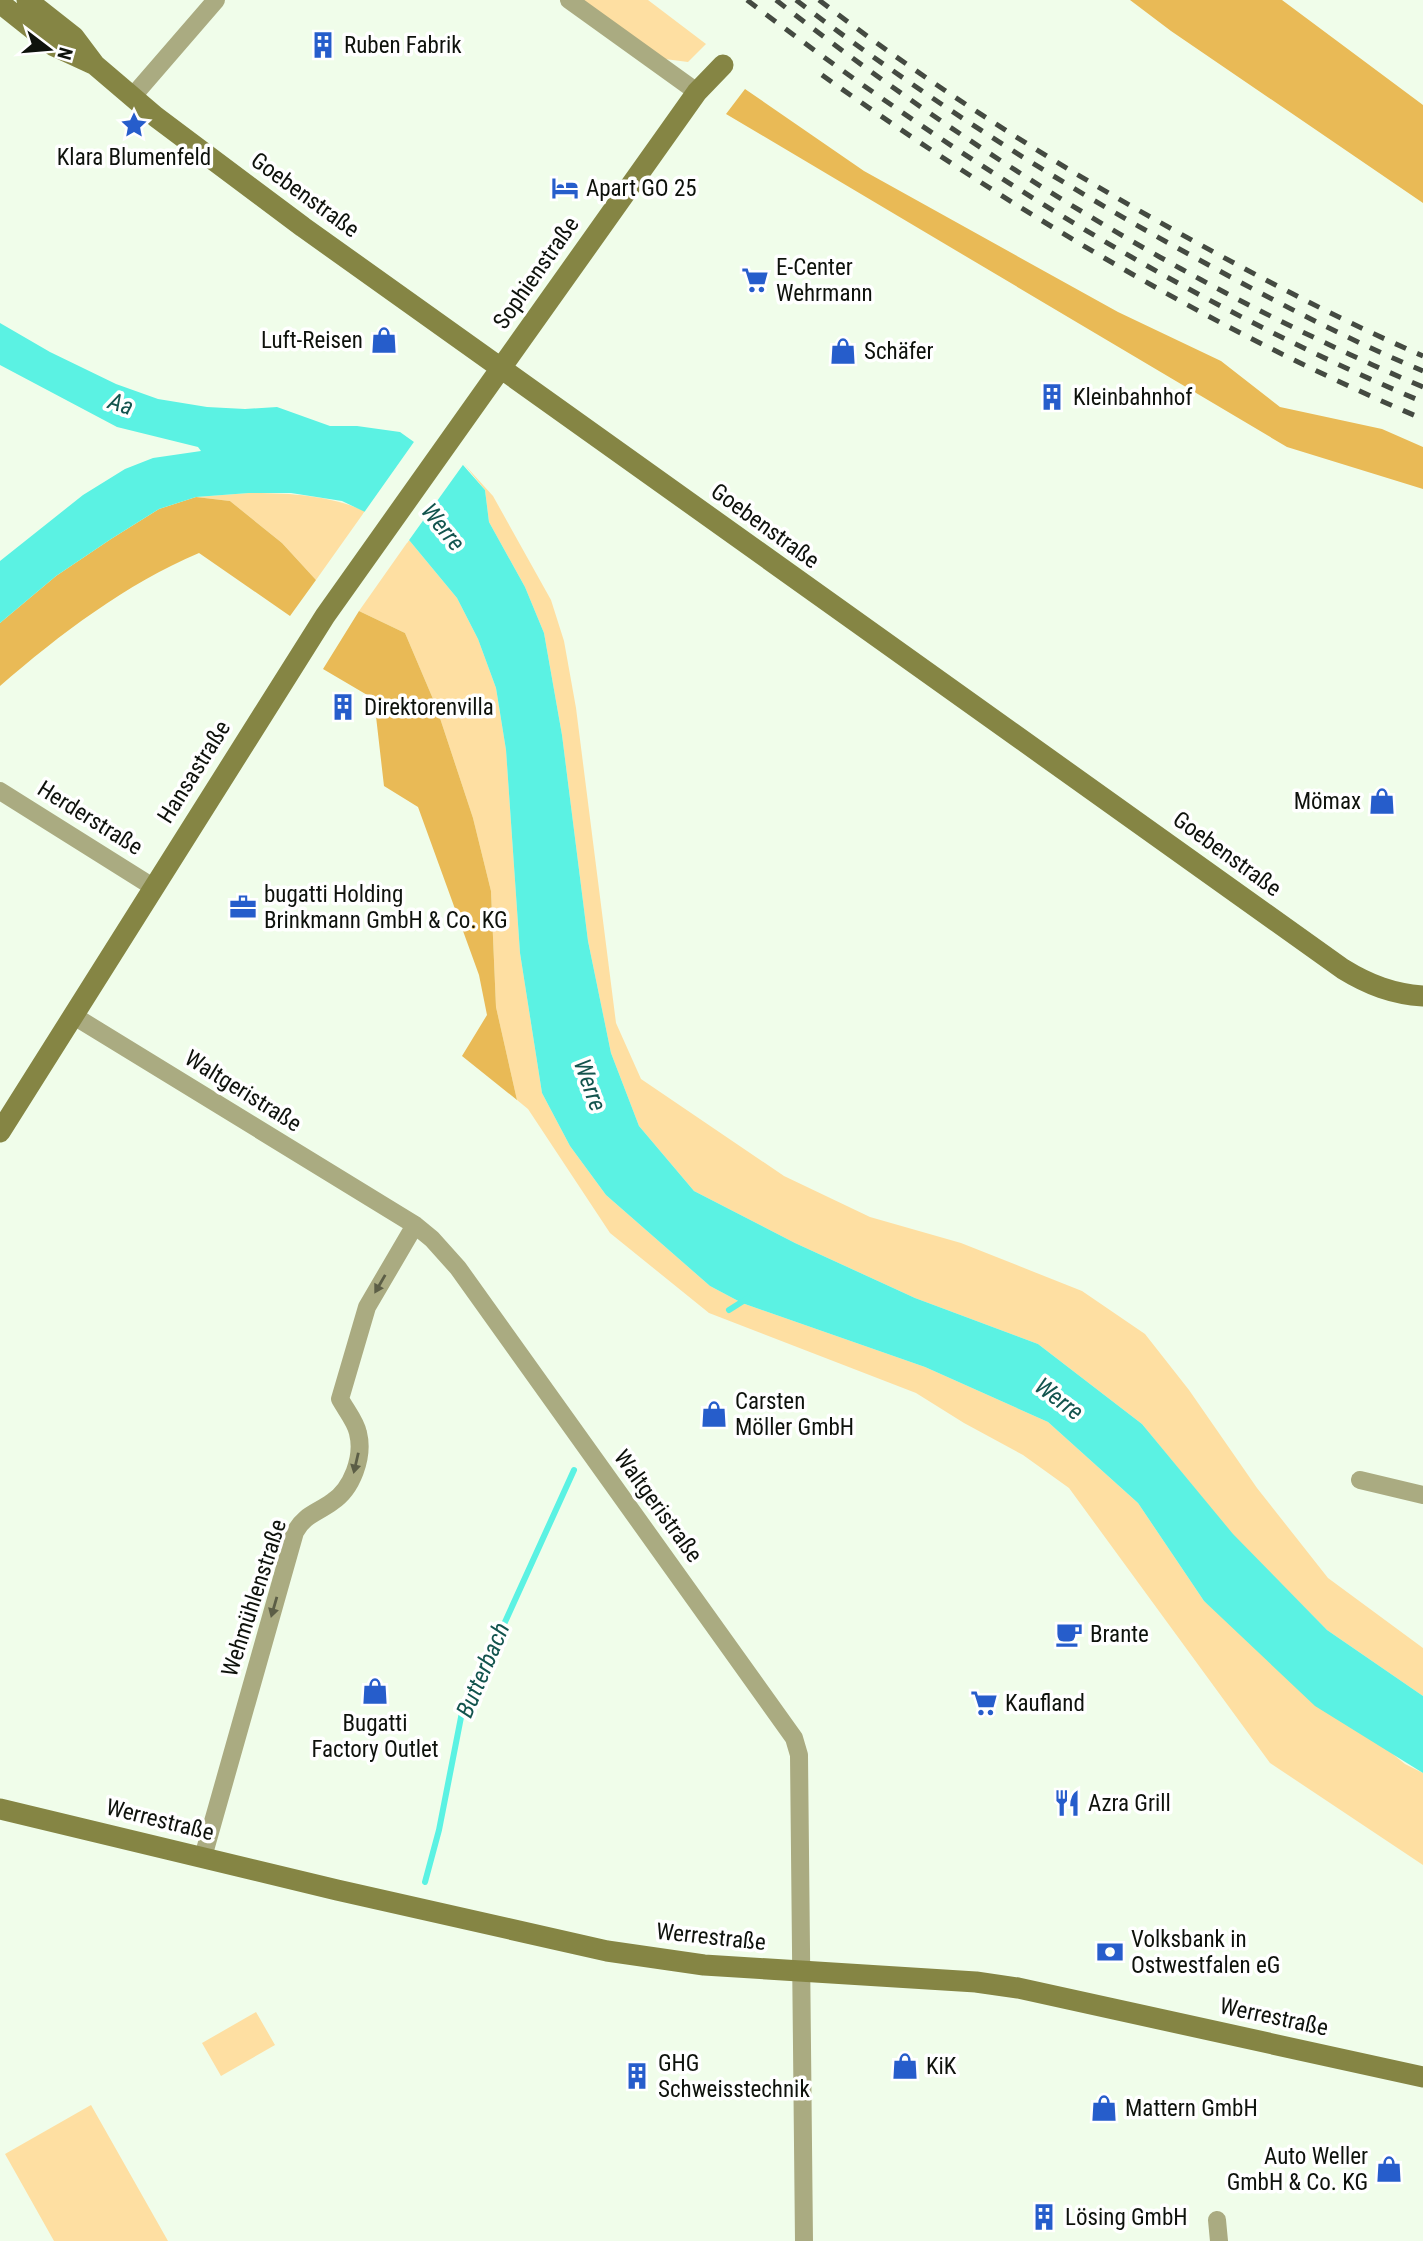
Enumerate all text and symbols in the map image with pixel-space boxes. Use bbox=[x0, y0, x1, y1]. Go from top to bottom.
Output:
north arrow bbox=[14, 14, 84, 84]
building icon: Ruben Fabrik bbox=[308, 30, 338, 60]
place label: Ruben Fabrik bbox=[344, 32, 462, 59]
text: N bbox=[52, 45, 78, 62]
place icon: Klara Blumenfeld bbox=[119, 110, 149, 140]
place label: Klara Blumenfeld bbox=[57, 144, 211, 171]
street label: Goebenstraße bbox=[246, 147, 364, 243]
hotel icon: Apart GO 25 bbox=[550, 173, 580, 203]
place label: Apart GO 25 bbox=[586, 175, 697, 202]
street label: Sophienstraße bbox=[487, 212, 585, 334]
place label: E-Center Wehrmann bbox=[776, 254, 873, 307]
supermarket icon: E-Center Wehrmann bbox=[740, 265, 770, 295]
shop icon: Luft-Reisen bbox=[369, 325, 399, 355]
place label: Luft-Reisen bbox=[261, 327, 363, 354]
shop icon: Schäfer bbox=[828, 336, 858, 366]
place label: Schäfer bbox=[864, 338, 933, 365]
building icon: Kleinbahnhof bbox=[1037, 382, 1067, 412]
place label: Kleinbahnhof bbox=[1073, 384, 1193, 411]
water label: Aa bbox=[104, 387, 137, 421]
street label: Goebenstraße bbox=[706, 478, 824, 574]
water label: Werre bbox=[415, 498, 471, 557]
building icon: Direktorenvilla bbox=[328, 692, 358, 722]
place label: Direktorenvilla bbox=[364, 694, 494, 721]
street label: Hansastraße bbox=[152, 716, 236, 828]
street label: Herderstraße bbox=[33, 775, 147, 861]
shop icon: Mömax bbox=[1367, 786, 1397, 816]
place label: Mömax bbox=[1294, 788, 1361, 815]
street label: Goebenstraße bbox=[1168, 806, 1286, 902]
place label: bugatti Holding Brinkmann GmbH & Co. KG bbox=[264, 881, 508, 934]
office icon: bugatti Holding Brinkmann GmbH & Co. KG bbox=[228, 892, 258, 922]
street label: Waltgeristraße bbox=[180, 1044, 306, 1138]
water label: Werre bbox=[568, 1055, 612, 1115]
one-way arrow bbox=[374, 1275, 386, 1294]
water label: Werre bbox=[1029, 1372, 1089, 1426]
place label: Carsten Möller GmbH bbox=[735, 1388, 854, 1441]
shop icon: Carsten Möller GmbH bbox=[699, 1399, 729, 1429]
street label: Waltgeristraße bbox=[608, 1445, 708, 1567]
one-way arrow bbox=[350, 1452, 361, 1474]
street label: Wehmühlenstraße bbox=[216, 1516, 292, 1680]
one-way arrow bbox=[268, 1597, 278, 1618]
water label: Butterbach bbox=[451, 1618, 515, 1722]
cafe icon: Brante bbox=[1054, 1619, 1084, 1649]
place label: Brante bbox=[1090, 1621, 1149, 1648]
shop icon: Bugatti Factory Outlet bbox=[360, 1676, 390, 1706]
supermarket icon: Kaufland bbox=[969, 1688, 999, 1718]
place label: Kaufland bbox=[1005, 1690, 1085, 1717]
place label: Bugatti Factory Outlet bbox=[311, 1710, 439, 1763]
restaurant icon: Azra Grill bbox=[1052, 1788, 1082, 1818]
place label: Azra Grill bbox=[1088, 1790, 1171, 1817]
street label: Werrestraße bbox=[103, 1794, 217, 1846]
street label: Werrestraße bbox=[655, 1918, 767, 1956]
place label: Volksbank in Ostwestfalen eG bbox=[1131, 1926, 1280, 1979]
bank icon: Volksbank in Ostwestfalen eG bbox=[1095, 1937, 1125, 1967]
street label: Werrestraße bbox=[1217, 1992, 1331, 2042]
place label: GHG Schweisstechnik bbox=[658, 2050, 810, 2103]
shop icon: KiK bbox=[890, 2051, 920, 2081]
place label: KiK bbox=[926, 2053, 957, 2080]
building icon: GHG Schweisstechnik bbox=[622, 2061, 652, 2091]
shop icon: Mattern GmbH bbox=[1089, 2093, 1119, 2123]
place label: Mattern GmbH bbox=[1125, 2095, 1258, 2122]
place label: Auto Weller GmbH & Co. KG bbox=[1227, 2143, 1368, 2196]
shop icon: Auto Weller GmbH & Co. KG bbox=[1374, 2154, 1404, 2184]
building icon: Lösing GmbH bbox=[1029, 2202, 1059, 2232]
place label: Lösing GmbH bbox=[1065, 2204, 1188, 2231]

